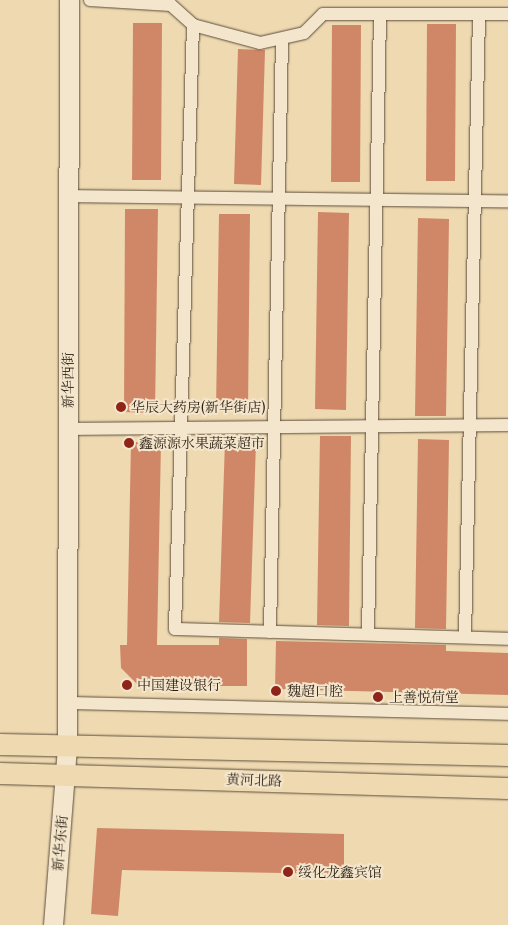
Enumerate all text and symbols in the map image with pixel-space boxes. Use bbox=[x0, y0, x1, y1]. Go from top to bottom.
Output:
street label: 新华西街 bbox=[60, 352, 76, 408]
place label: 华辰大药房(新华街店) bbox=[131, 399, 265, 415]
marker: 华辰大药房(新华街店) bbox=[115, 401, 127, 413]
place label: 鑫源源水果蔬菜超市 bbox=[139, 435, 265, 451]
marker: 鑫源源水果蔬菜超市 bbox=[123, 437, 135, 449]
place label: 中国建设银行 bbox=[137, 677, 221, 693]
marker: 中国建设银行 bbox=[121, 679, 133, 691]
place label: 魏超口腔 bbox=[287, 683, 343, 699]
marker: 魏超口腔 bbox=[269, 684, 283, 698]
place label: 上善悦荷堂 bbox=[389, 689, 459, 705]
marker: 上善悦荷堂 bbox=[371, 690, 385, 704]
street label: 黄河北路 bbox=[226, 771, 282, 789]
street label: 新华东街 bbox=[49, 814, 71, 872]
place label: 绥化龙鑫宾馆 bbox=[298, 864, 382, 880]
marker: 绥化龙鑫宾馆 bbox=[282, 866, 294, 878]

